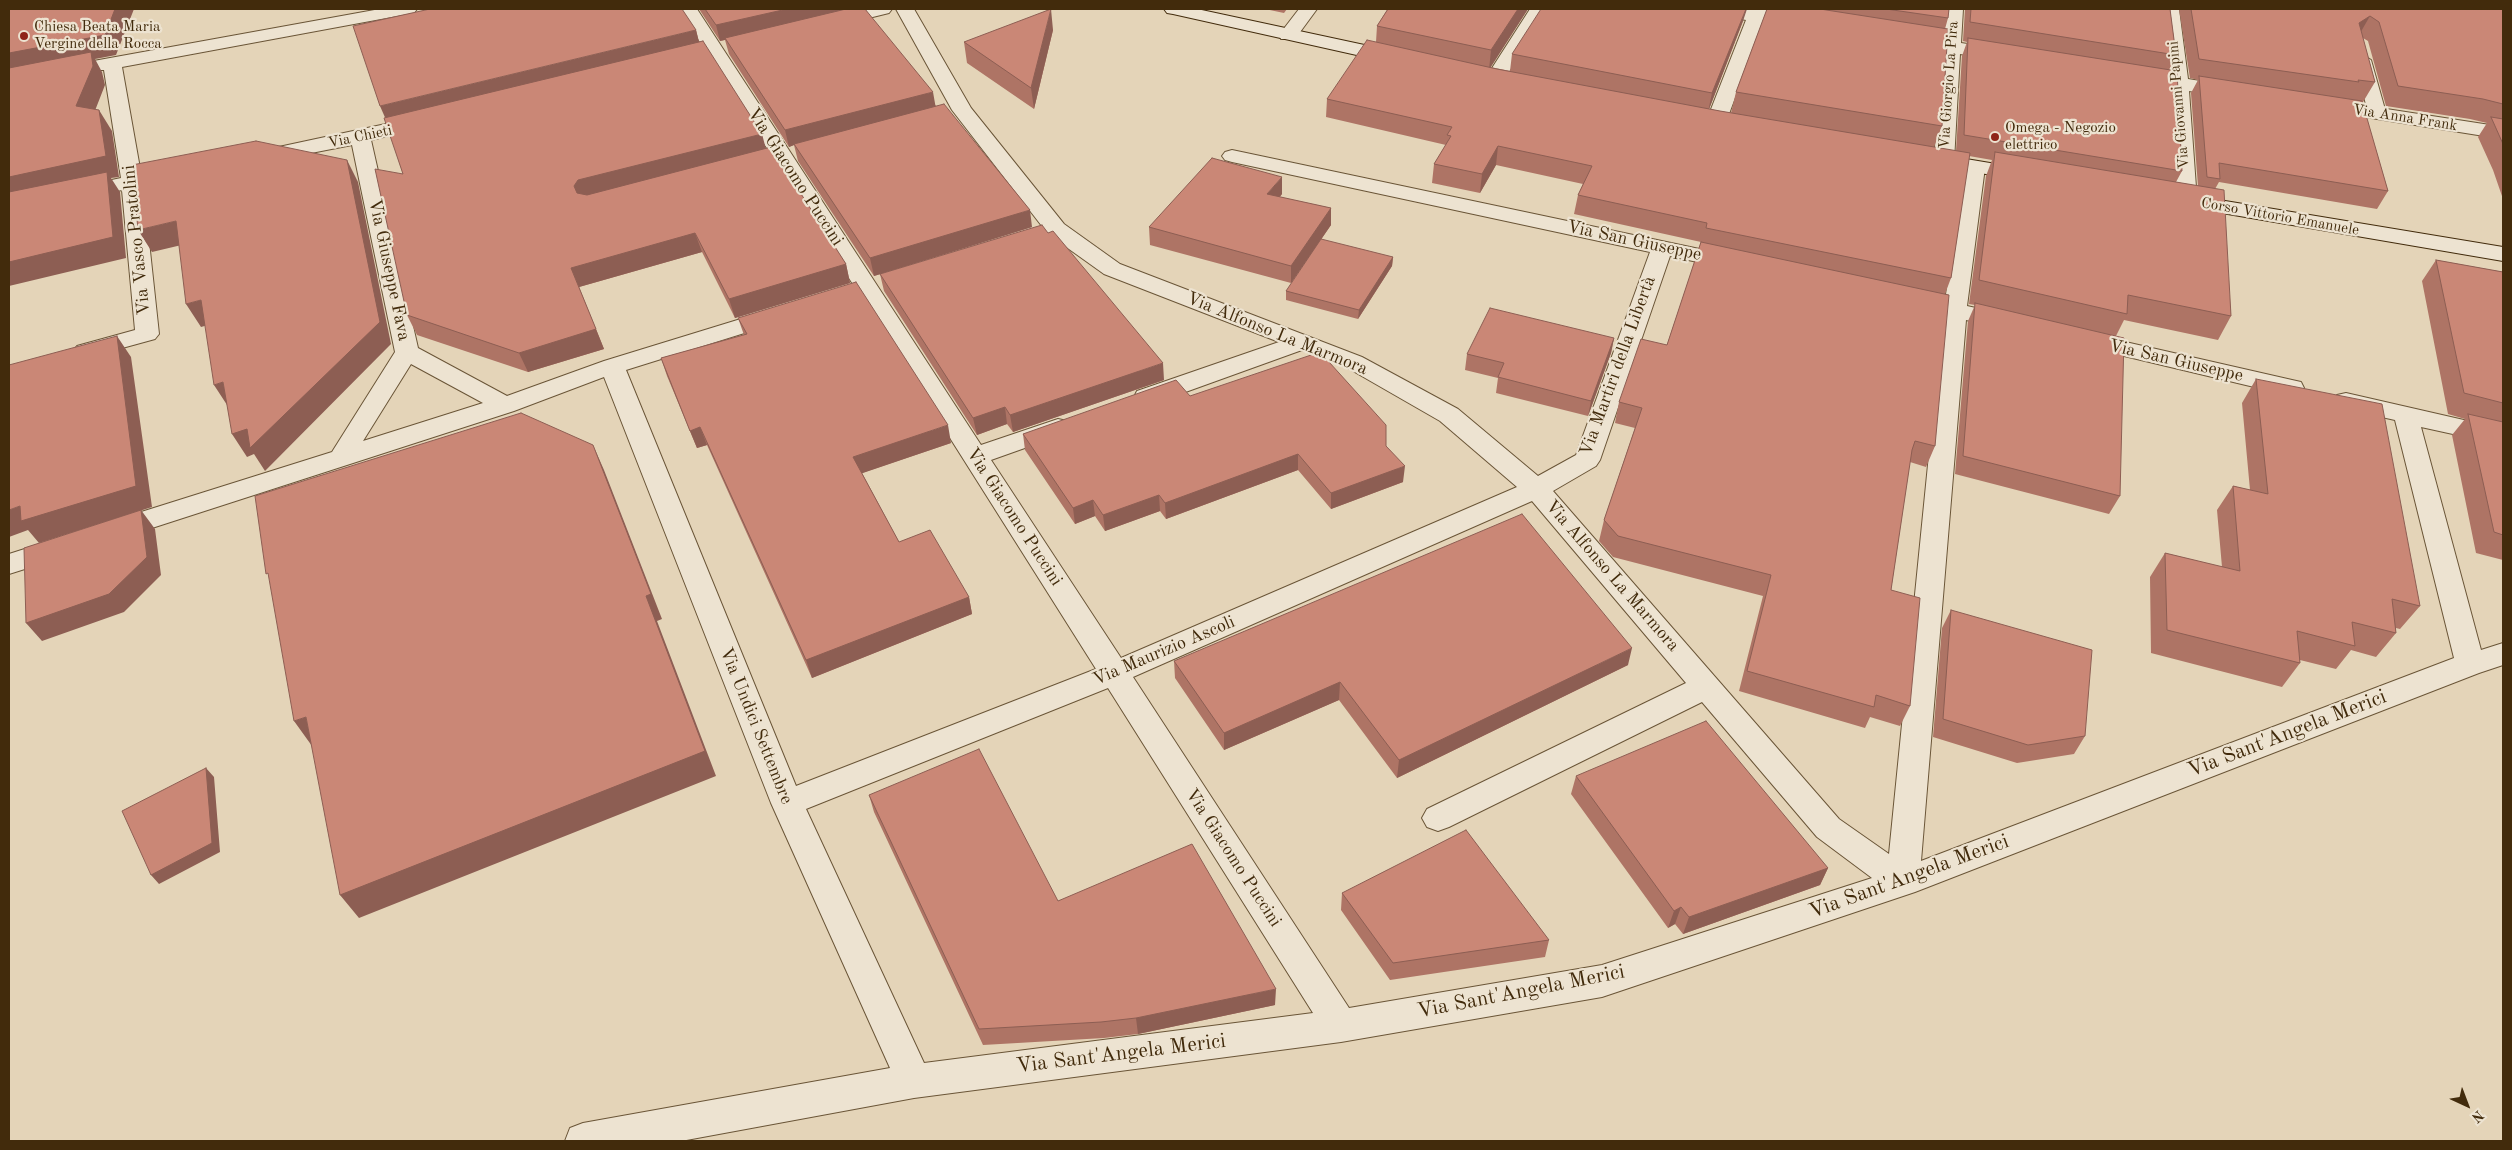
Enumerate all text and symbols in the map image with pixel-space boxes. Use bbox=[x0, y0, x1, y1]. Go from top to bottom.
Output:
place label: Chiesa Beata Maria Vergine della Rocca bbox=[34, 18, 162, 53]
street label: Via Giorgio La Pira bbox=[1936, 20, 1962, 150]
marker: Chiesa Beata Maria Vergine della Rocca bbox=[18, 30, 30, 42]
street label: Via Giovanni Papini bbox=[2164, 40, 2194, 170]
street label: Via Anna Frank bbox=[2352, 101, 2458, 135]
street label: Via Giacomo Puccini bbox=[742, 104, 848, 250]
place label: Omega - Negozio elettrico bbox=[2005, 119, 2116, 154]
street label: Via Chieti bbox=[326, 121, 394, 153]
marker: Omega - Negozio elettrico bbox=[1989, 131, 2001, 143]
street label: Via Vasco Pratolini bbox=[118, 164, 156, 316]
street label: Corso Vittorio Emanuele bbox=[2200, 194, 2360, 240]
street label: Via Giuseppe Fava bbox=[363, 197, 415, 343]
street label: Via San Giuseppe bbox=[1565, 216, 1703, 266]
street label: Via Martiri della Libertà bbox=[1575, 273, 1661, 459]
street label: Via Alfonso La Marmora bbox=[1183, 288, 1371, 380]
street label: Via San Giuseppe bbox=[2107, 335, 2245, 387]
street label: Via Giacomo Puccini bbox=[961, 444, 1067, 590]
street label: Via Alfonso La Marmora bbox=[1540, 496, 1684, 656]
street label: Via Maurizio Ascoli bbox=[1090, 611, 1238, 691]
street label: Via Undici Settembre bbox=[715, 644, 797, 808]
street label: Via Sant'Angela Merici bbox=[2184, 684, 2390, 784]
street label: Via Giacomo Puccini bbox=[1180, 785, 1286, 931]
street label: Via Sant'Angela Merici bbox=[1806, 829, 2012, 925]
street label: Via Sant'Angela Merici bbox=[1415, 960, 1627, 1024]
street label: Via Sant'Angela Merici bbox=[1015, 1029, 1227, 1079]
north arrow bbox=[2442, 1080, 2492, 1130]
text: N bbox=[2469, 1107, 2486, 1125]

